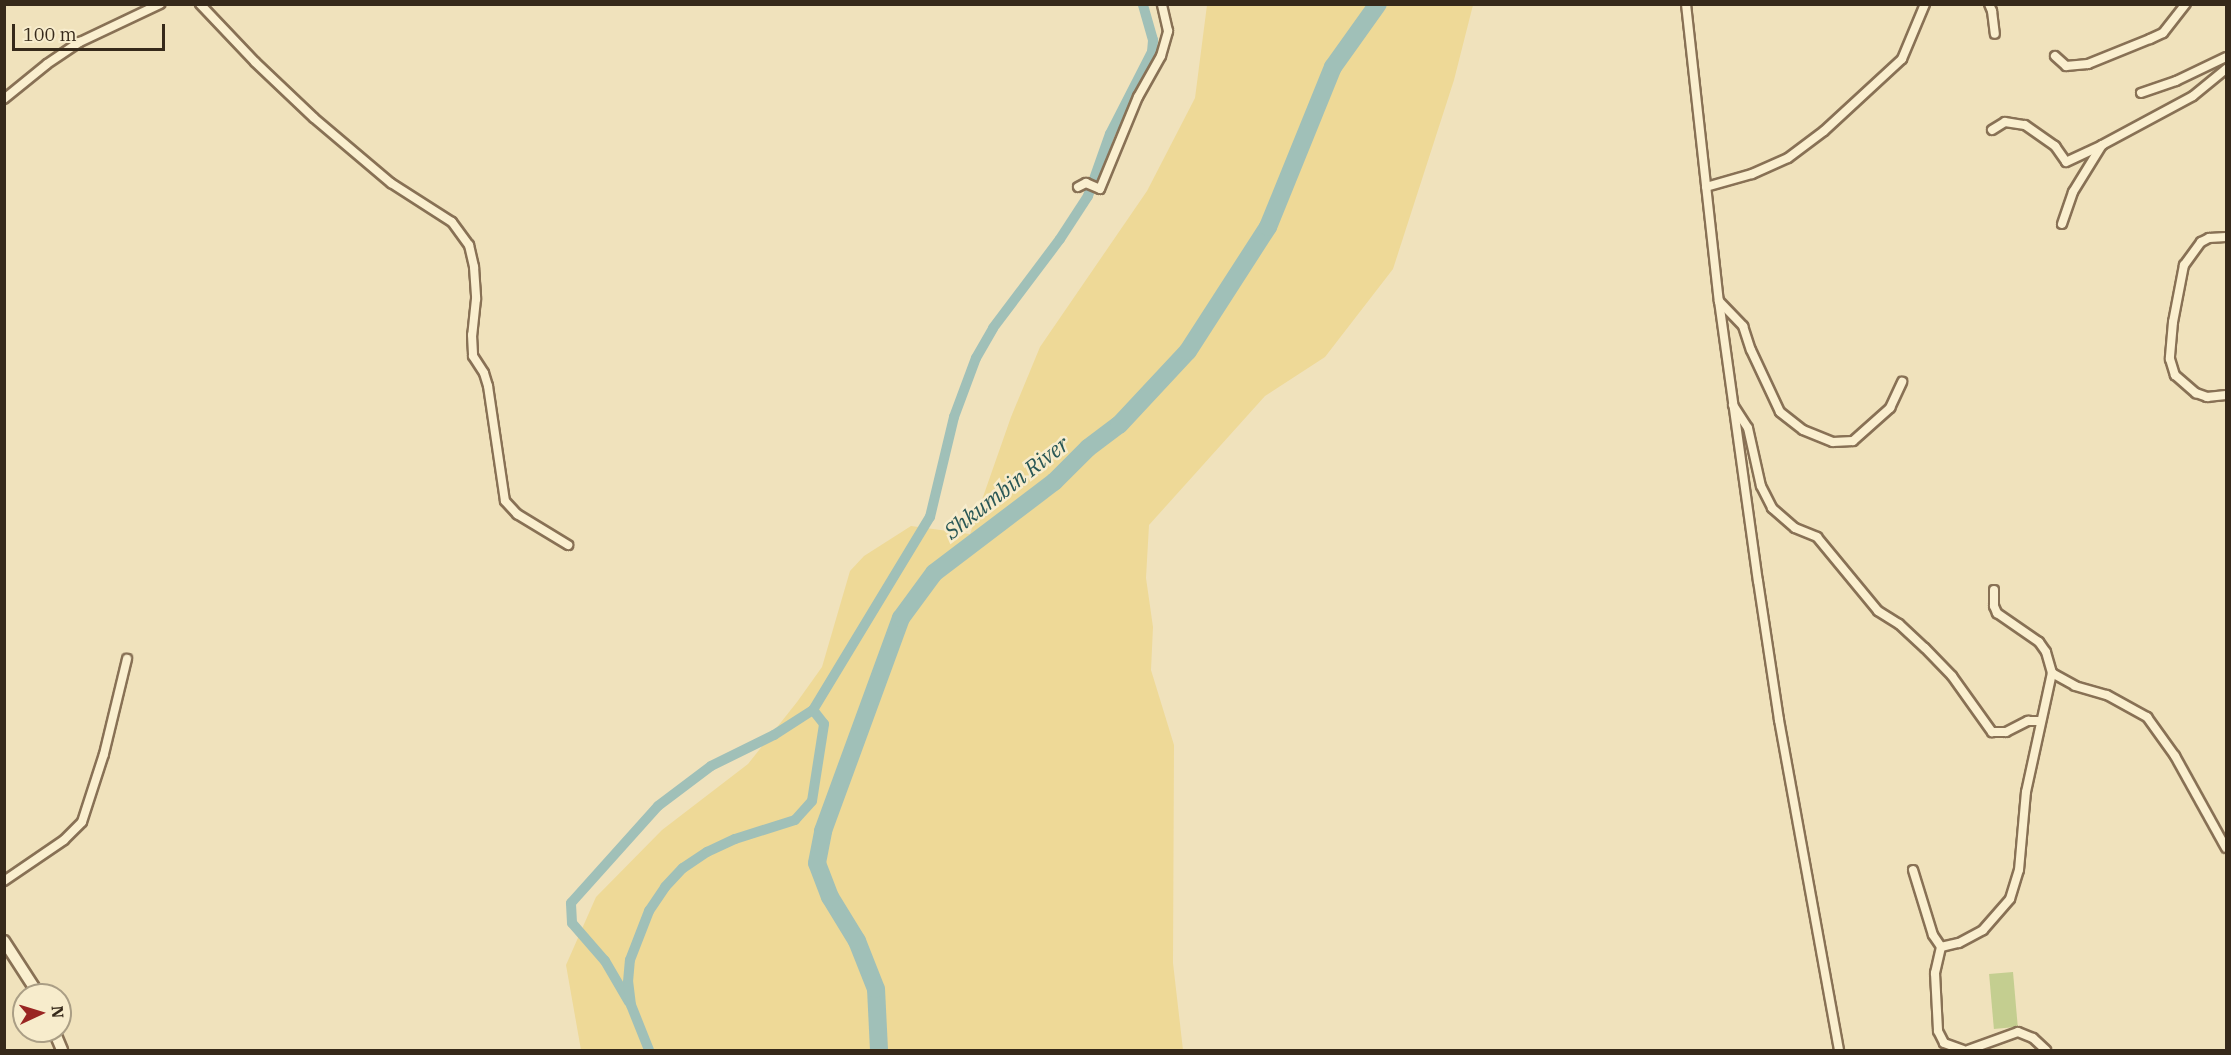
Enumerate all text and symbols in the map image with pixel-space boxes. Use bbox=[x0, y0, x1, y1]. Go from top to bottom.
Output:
scale bar bbox=[15, 12, 168, 50]
text: 100 m bbox=[23, 23, 77, 46]
water label: Shkumbin River bbox=[938, 430, 1074, 544]
north arrow bbox=[12, 983, 72, 1043]
text: N bbox=[48, 1005, 68, 1019]

